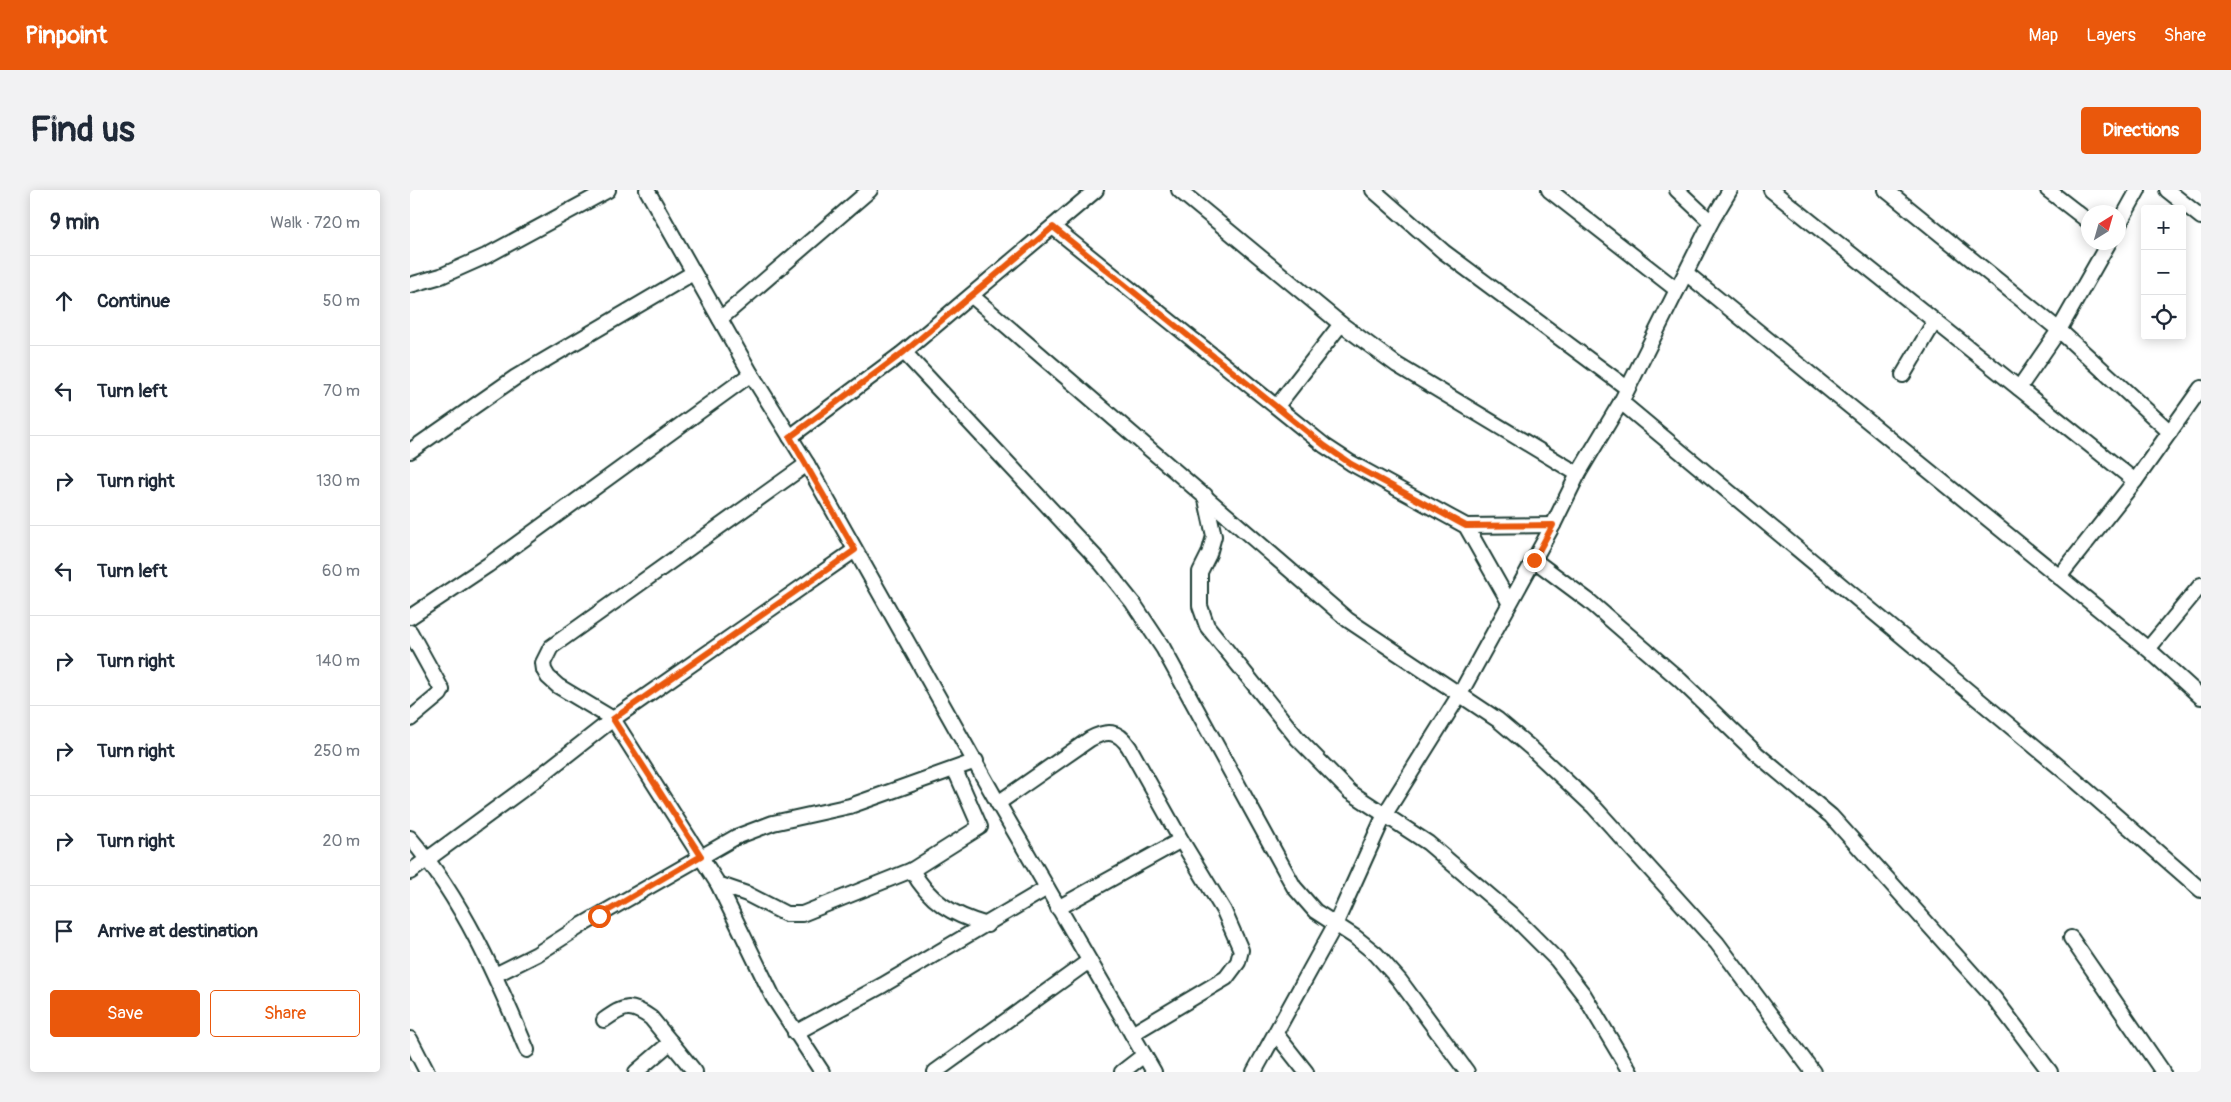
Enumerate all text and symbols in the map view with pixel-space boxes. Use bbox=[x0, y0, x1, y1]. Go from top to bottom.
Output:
text: Pinpoint bbox=[25, 21, 107, 50]
text: Map bbox=[2029, 24, 2058, 47]
text: Layers bbox=[2086, 24, 2136, 47]
text: Share bbox=[2164, 24, 2206, 47]
button: Directions bbox=[2081, 107, 2201, 154]
text: Find us bbox=[30, 108, 135, 152]
north arrow bbox=[2081, 205, 2126, 250]
map controls bbox=[2141, 205, 2186, 340]
button: + bbox=[2141, 205, 2186, 250]
text: 9 min bbox=[50, 209, 99, 236]
text: Walk · 720 m bbox=[270, 213, 360, 233]
button: − bbox=[2141, 250, 2186, 295]
icon: ahead bbox=[50, 287, 78, 315]
text: Continue bbox=[97, 289, 170, 313]
text: 50 m bbox=[323, 291, 360, 311]
button: locate bbox=[2141, 295, 2186, 340]
icon: left bbox=[50, 377, 78, 405]
text: Turn left bbox=[97, 379, 167, 403]
text: 70 m bbox=[323, 381, 360, 401]
icon: right bbox=[50, 467, 78, 495]
text: Turn right bbox=[97, 469, 175, 493]
text: 130 m bbox=[316, 471, 360, 491]
route end bbox=[1523, 549, 1546, 572]
icon: left bbox=[50, 557, 78, 585]
text: Turn left bbox=[97, 559, 167, 583]
text: 60 m bbox=[322, 561, 360, 581]
icon: right bbox=[50, 647, 78, 675]
text: Turn right bbox=[97, 649, 175, 673]
text: 140 m bbox=[316, 651, 360, 671]
icon: right bbox=[50, 737, 78, 765]
text: Turn right bbox=[97, 739, 175, 763]
text: 250 m bbox=[314, 741, 360, 761]
icon: right bbox=[50, 827, 78, 855]
text: Turn right bbox=[97, 829, 175, 853]
text: 20 m bbox=[322, 831, 360, 851]
route start bbox=[588, 905, 611, 928]
icon: arrive bbox=[50, 917, 78, 945]
text: Arrive at destination bbox=[97, 919, 258, 943]
button: Save bbox=[50, 990, 200, 1037]
button: Share bbox=[210, 990, 360, 1037]

